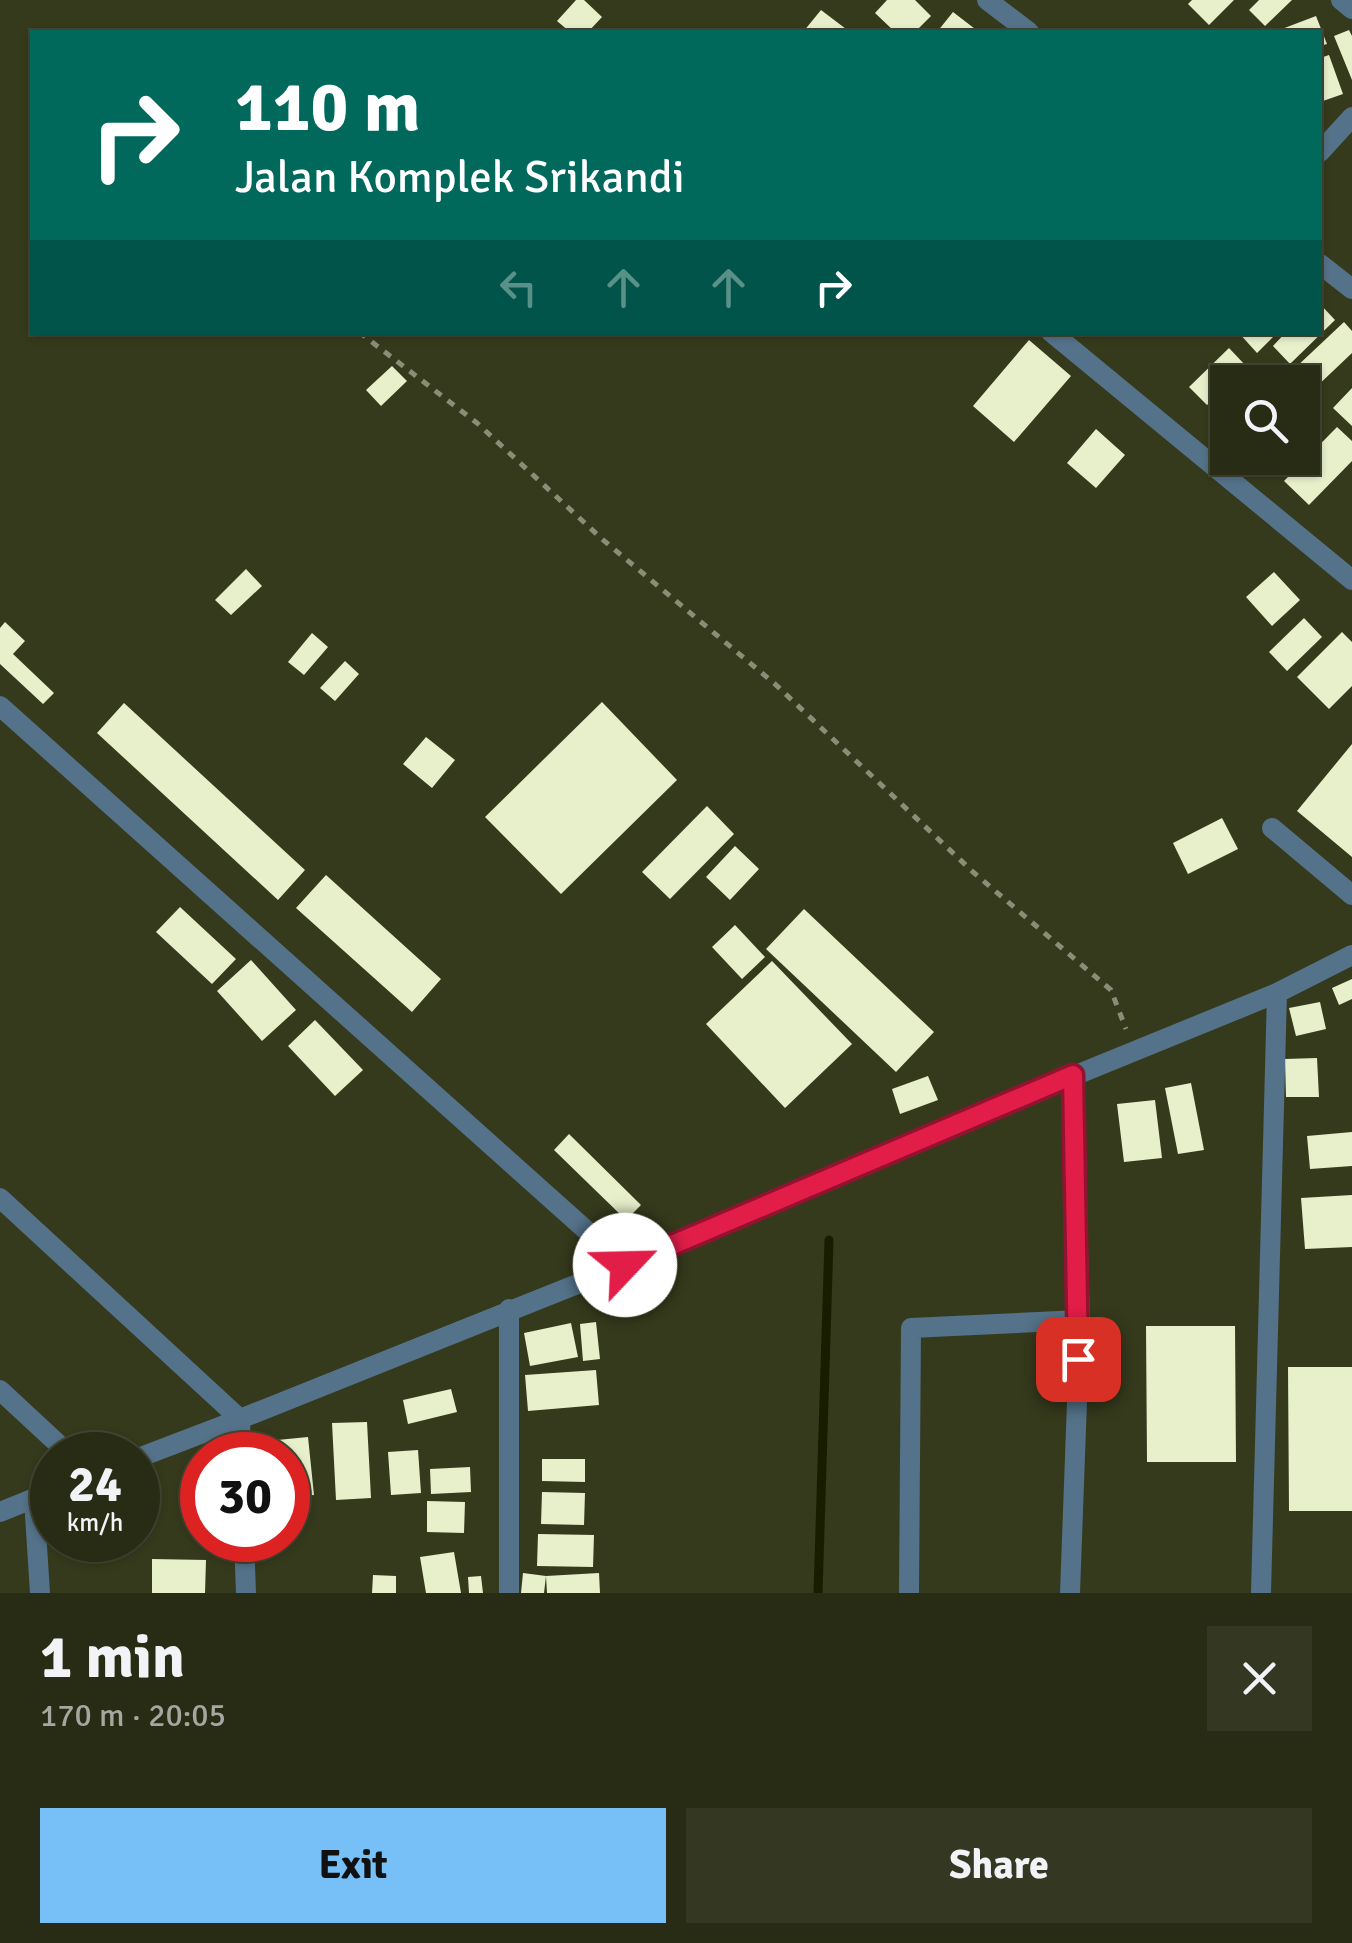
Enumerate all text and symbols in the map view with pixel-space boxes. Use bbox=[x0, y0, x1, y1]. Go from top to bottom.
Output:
text: 110 m bbox=[235, 64, 420, 150]
icon: right bbox=[70, 70, 200, 200]
text: Jalan Komplek Srikandi bbox=[235, 150, 685, 205]
icon: left bbox=[491, 260, 546, 315]
icon: ahead bbox=[596, 260, 651, 315]
icon: ahead bbox=[701, 260, 756, 315]
icon: right bbox=[806, 260, 861, 315]
map controls bbox=[1210, 365, 1320, 475]
button: search bbox=[1210, 365, 1320, 475]
position arrow bbox=[573, 1213, 677, 1317]
pin bbox=[1036, 1317, 1121, 1402]
icon: arrive bbox=[1051, 1332, 1106, 1387]
speed limit sign: 30 bbox=[180, 1432, 310, 1562]
text: 24 bbox=[68, 1454, 122, 1516]
text: km/h bbox=[67, 1507, 123, 1538]
text: 1 min bbox=[40, 1621, 185, 1695]
button: close bbox=[1207, 1626, 1312, 1731]
text: 170 m · 20:05 bbox=[40, 1696, 226, 1735]
button: Exit bbox=[40, 1808, 666, 1923]
button: Share bbox=[686, 1808, 1312, 1923]

